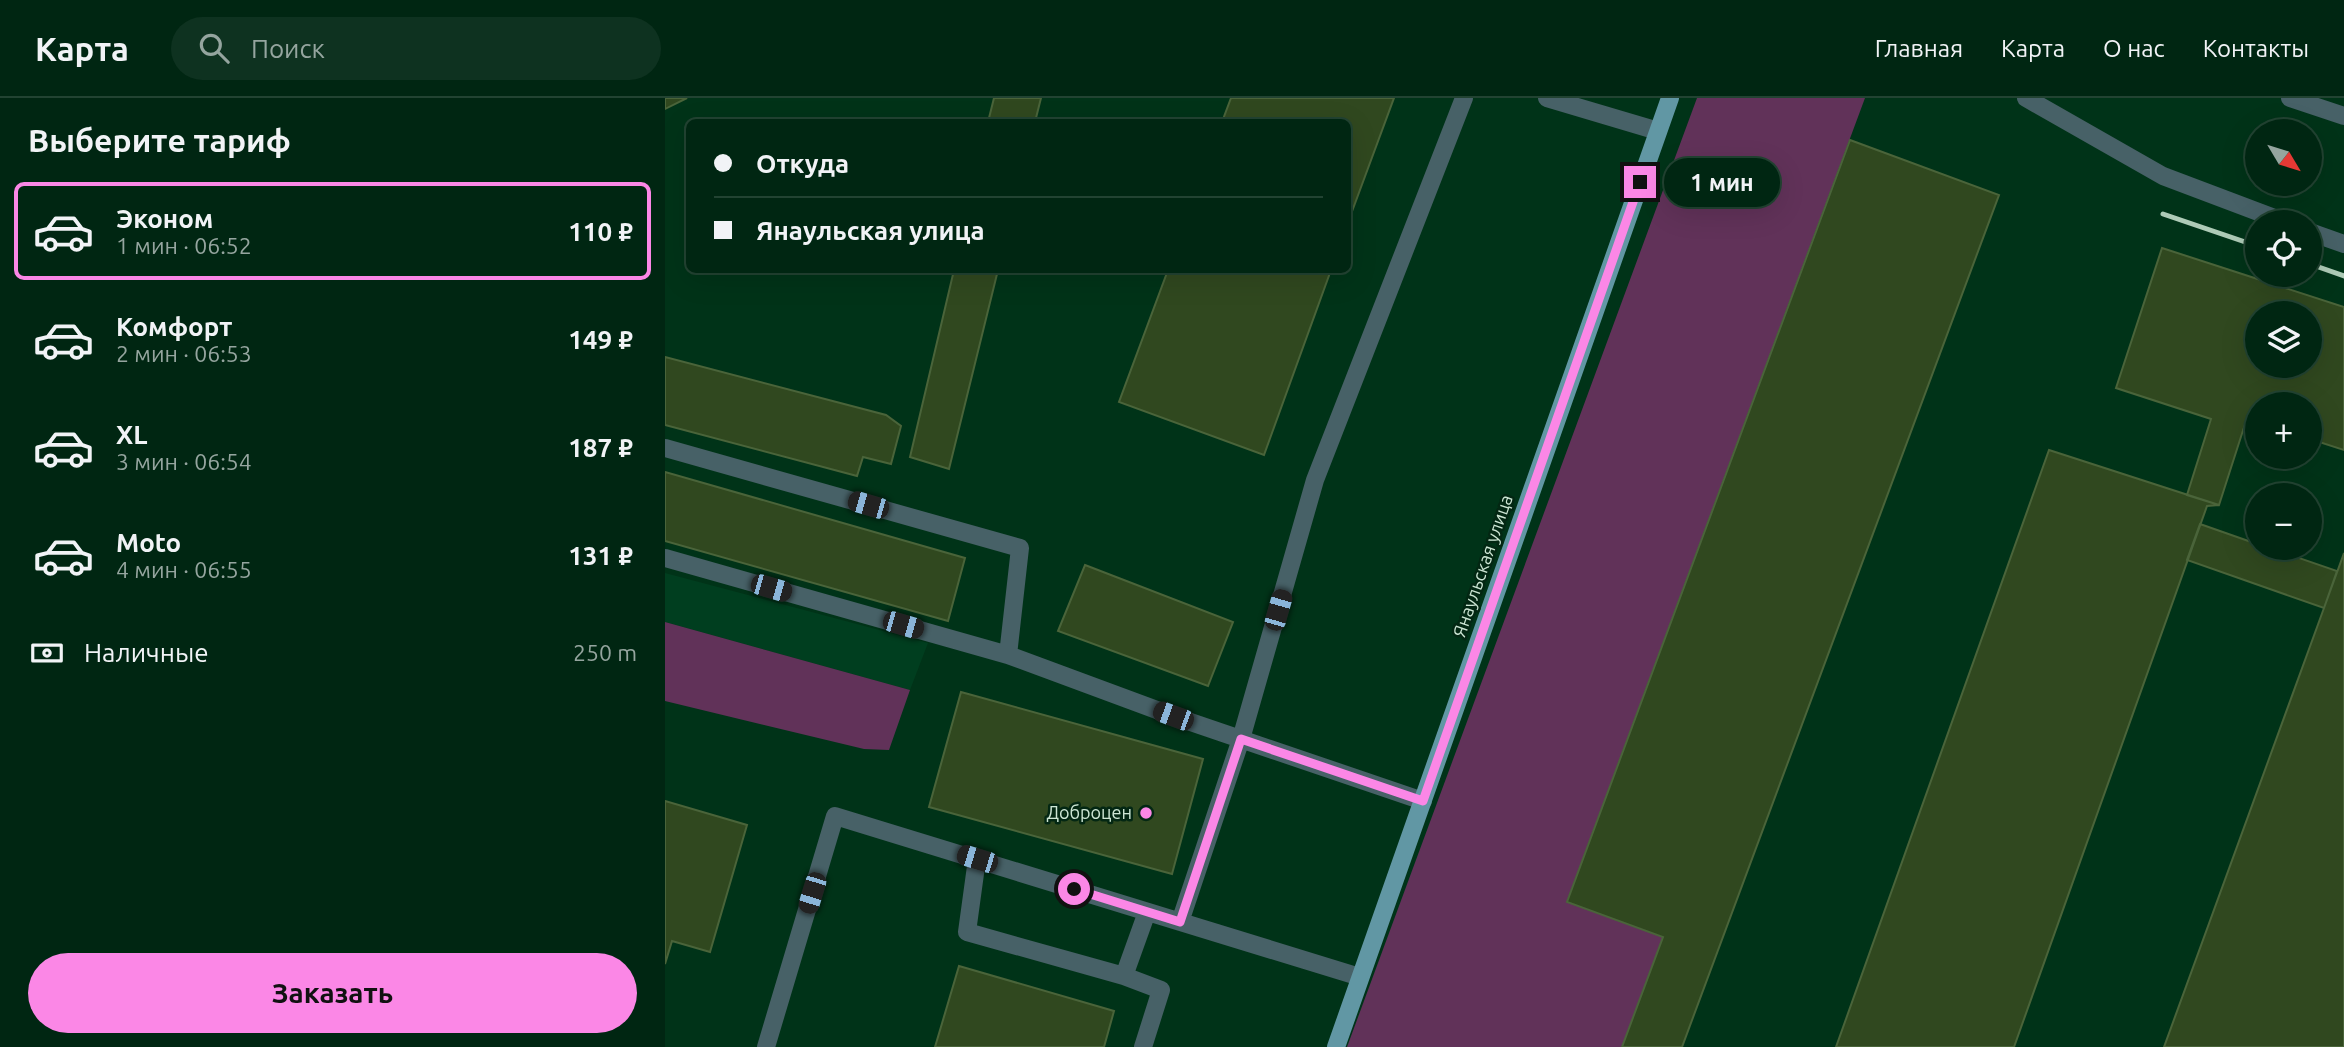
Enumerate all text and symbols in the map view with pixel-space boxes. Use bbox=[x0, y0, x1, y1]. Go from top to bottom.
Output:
search box bbox=[171, 17, 661, 80]
icon: search bbox=[195, 29, 233, 67]
text: Карта bbox=[35, 30, 129, 67]
text: Поиск bbox=[251, 34, 325, 63]
text: Главная bbox=[1875, 35, 1963, 62]
text: Карта bbox=[2001, 35, 2065, 62]
text: О нас bbox=[2103, 35, 2165, 62]
text: Контакты bbox=[2203, 35, 2309, 62]
north arrow bbox=[2245, 119, 2322, 196]
map controls bbox=[2245, 119, 2322, 560]
text: Выберите тариф bbox=[28, 122, 291, 158]
text: Откуда bbox=[756, 149, 849, 178]
callout: 1 мин bbox=[1665, 158, 1780, 206]
route end bbox=[1624, 166, 1656, 198]
text: 1 мин bbox=[1690, 170, 1754, 195]
icon: car bbox=[32, 200, 95, 263]
text: Эконом bbox=[116, 204, 213, 233]
button: locate bbox=[2245, 210, 2322, 287]
text: Янаульская улица bbox=[756, 216, 985, 245]
text: 110 ₽ bbox=[568, 217, 633, 246]
text: 1 мин · 06:52 bbox=[116, 233, 252, 258]
button: layers bbox=[2245, 301, 2322, 378]
icon: car bbox=[32, 308, 95, 371]
text: Комфорт bbox=[116, 312, 232, 341]
text: 149 ₽ bbox=[568, 325, 633, 354]
text: 2 мин · 06:53 bbox=[116, 341, 252, 366]
button: + bbox=[2245, 392, 2322, 469]
icon: car bbox=[32, 416, 95, 479]
text: XL bbox=[116, 420, 147, 449]
text: 187 ₽ bbox=[568, 433, 633, 462]
text: 3 мин · 06:54 bbox=[116, 449, 252, 474]
button: − bbox=[2245, 483, 2322, 560]
car bbox=[845, 489, 892, 521]
street label: Янаульская улица bbox=[1448, 492, 1516, 639]
icon: car bbox=[32, 524, 95, 587]
text: Moto bbox=[116, 528, 181, 557]
text: 131 ₽ bbox=[568, 541, 633, 570]
text: 4 мин · 06:55 bbox=[116, 557, 252, 582]
car bbox=[748, 572, 795, 604]
car bbox=[1263, 587, 1294, 633]
car bbox=[880, 609, 927, 641]
icon: cash bbox=[28, 634, 66, 672]
text: Наличные bbox=[84, 638, 209, 667]
text: 250 m bbox=[573, 640, 637, 665]
car bbox=[1150, 699, 1197, 733]
place label: Доброцен bbox=[1046, 802, 1132, 822]
marker: Доброцен bbox=[1138, 805, 1154, 821]
car bbox=[954, 843, 1001, 875]
car bbox=[796, 870, 829, 916]
route start bbox=[1058, 873, 1090, 905]
button: Заказать bbox=[28, 953, 637, 1033]

